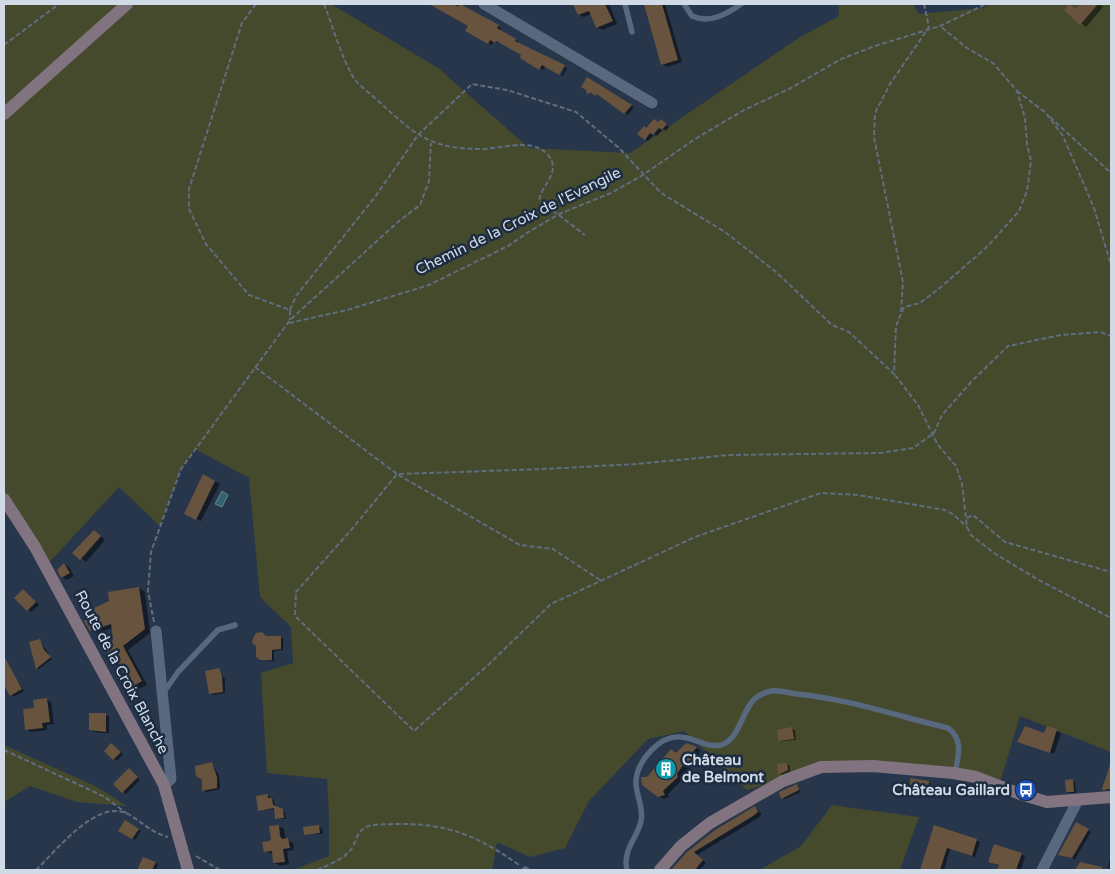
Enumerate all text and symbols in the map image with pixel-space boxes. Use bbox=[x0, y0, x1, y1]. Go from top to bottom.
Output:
street label: Chemin de la Croix de l'Evangile bbox=[412, 163, 624, 279]
street label: Route de la Croix Blanche bbox=[71, 587, 173, 757]
place label: Château de Belmont bbox=[682, 751, 764, 786]
building icon: Château de Belmont bbox=[654, 757, 678, 781]
bus stop icon: Château Gaillard bbox=[1014, 778, 1038, 802]
place label: Château Gaillard bbox=[892, 781, 1010, 799]

